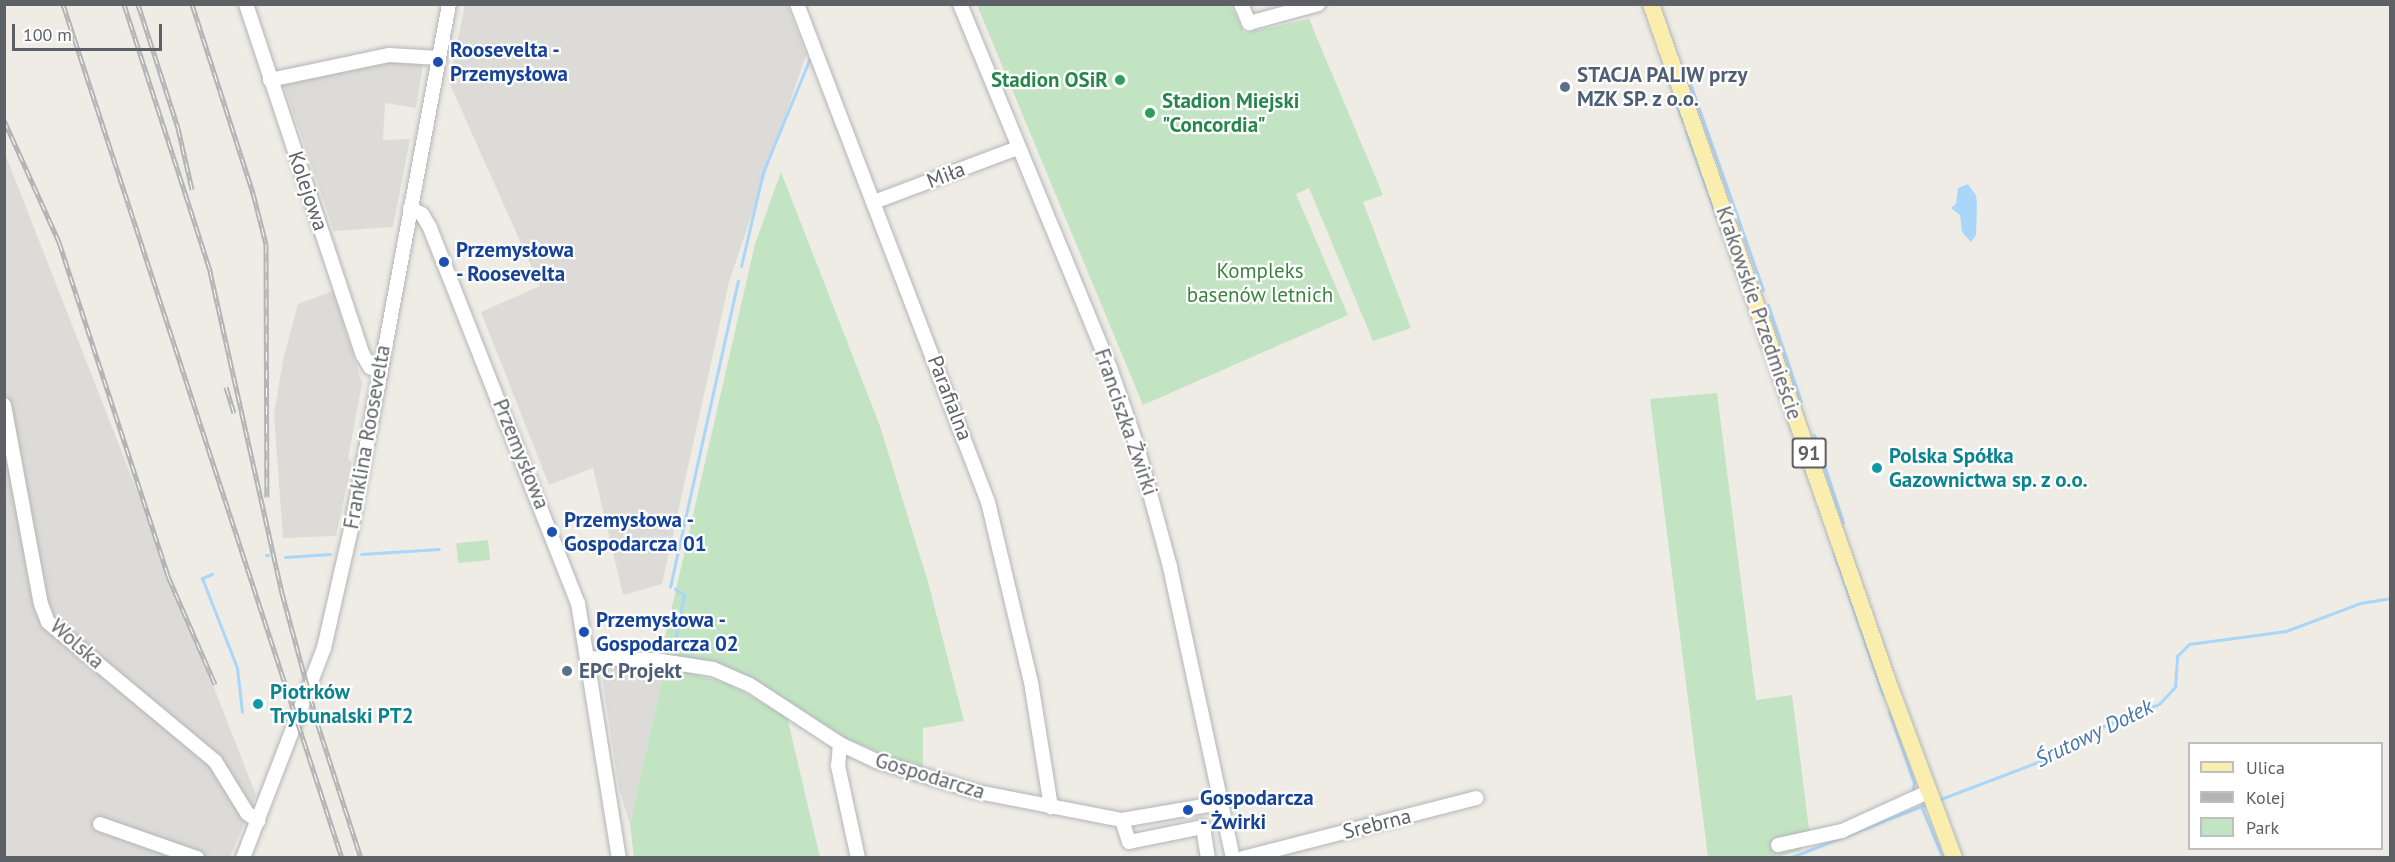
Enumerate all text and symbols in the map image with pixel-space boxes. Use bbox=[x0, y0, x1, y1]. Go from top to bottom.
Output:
scale bar bbox=[15, 12, 165, 50]
text: 100 m bbox=[23, 23, 72, 46]
place label: Roosevelta - Przemysłowa bbox=[450, 37, 568, 87]
marker: Roosevelta - Przemysłowa bbox=[431, 55, 445, 69]
place label: STACJA PALIW przy MZK SP. z o.o. bbox=[1577, 62, 1749, 112]
place label: Stadion OSiR bbox=[991, 67, 1108, 93]
marker: Stadion OSiR bbox=[1113, 73, 1127, 87]
marker: STACJA PALIW przy MZK SP. z o.o. bbox=[1558, 80, 1572, 94]
place label: Stadion Miejski "Concordia" bbox=[1162, 88, 1299, 138]
marker: Stadion Miejski "Concordia" bbox=[1143, 106, 1157, 120]
street label: Kolejowa bbox=[283, 148, 333, 234]
street label: Miła bbox=[923, 156, 969, 194]
street label: Krakowskie Przedmieście bbox=[1711, 203, 1807, 423]
place label: Przemysłowa - Roosevelta bbox=[456, 237, 574, 287]
marker: Przemysłowa - Roosevelta bbox=[437, 255, 451, 269]
park label: Kompleks basenów letnich bbox=[1187, 258, 1333, 308]
street label: Franklina Roosevelta bbox=[338, 343, 396, 531]
street label: Franciszka Żwirki bbox=[1089, 345, 1163, 499]
street label: Parafialna bbox=[922, 352, 978, 444]
street label: Przemysłowa bbox=[487, 395, 555, 513]
road number: 91 bbox=[1791, 436, 1827, 470]
place label: Polska Spółka Gazownictwa sp. z o.o. bbox=[1889, 443, 2090, 493]
marker: Polska Spółka Gazownictwa sp. z o.o. bbox=[1870, 461, 1884, 475]
place label: Przemysłowa - Gospodarcza 01 bbox=[564, 507, 707, 557]
marker: Przemysłowa - Gospodarcza 01 bbox=[545, 525, 559, 539]
place label: Przemysłowa - Gospodarcza 02 bbox=[596, 607, 739, 657]
street label: Wolska bbox=[45, 614, 109, 674]
marker: Przemysłowa - Gospodarcza 02 bbox=[577, 625, 591, 639]
place label: EPC Projekt bbox=[579, 658, 683, 684]
marker: EPC Projekt bbox=[560, 664, 574, 678]
place label: Piotrków Trybunalski PT2 bbox=[270, 679, 414, 729]
water label: Śrutowy Dołek bbox=[2030, 693, 2158, 773]
marker: Piotrków Trybunalski PT2 bbox=[251, 697, 265, 711]
legend bbox=[2188, 742, 2383, 850]
street label: Gospodarcza bbox=[872, 747, 988, 805]
text: Ulica bbox=[2246, 756, 2285, 779]
place label: Gospodarcza - Żwirki bbox=[1200, 785, 1314, 835]
text: Kolej bbox=[2246, 786, 2285, 809]
marker: Gospodarcza - Żwirki bbox=[1181, 803, 1195, 817]
street label: Srebrna bbox=[1340, 803, 1414, 845]
text: Park bbox=[2246, 816, 2279, 839]

